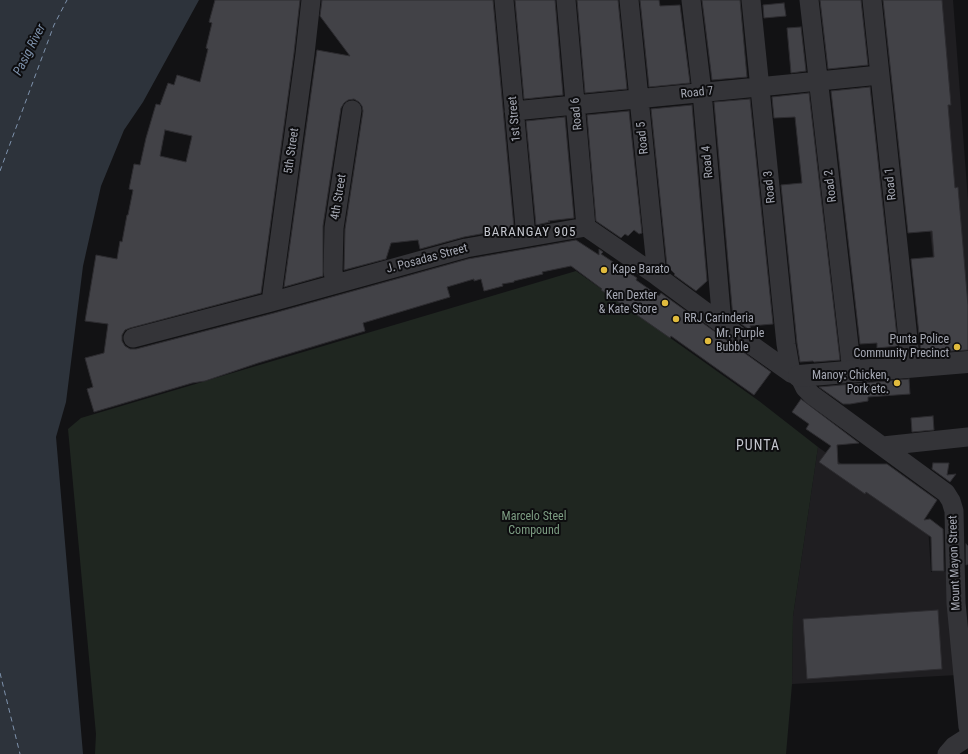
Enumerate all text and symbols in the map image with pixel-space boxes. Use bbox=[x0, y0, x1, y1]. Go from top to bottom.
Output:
water label: Pasig River bbox=[10, 22, 50, 78]
street label: Road 7 bbox=[680, 84, 714, 102]
street label: 1st Street bbox=[506, 96, 524, 142]
street label: Road 6 bbox=[568, 97, 586, 131]
street label: Road 5 bbox=[634, 121, 652, 155]
street label: 5th Street bbox=[282, 127, 302, 175]
street label: Road 4 bbox=[699, 145, 717, 179]
street label: Road 1 bbox=[882, 167, 900, 201]
street label: Road 2 bbox=[822, 169, 840, 203]
street label: Road 3 bbox=[761, 170, 779, 204]
street label: 4th Street bbox=[328, 173, 350, 221]
district label: BARANGAY 905 bbox=[484, 225, 576, 241]
street label: J. Posadas Street bbox=[385, 241, 469, 277]
place label: Kape Barato bbox=[612, 263, 670, 277]
marker: Kape Barato bbox=[599, 265, 609, 275]
place label: Ken Dexter & Kate Store bbox=[599, 289, 657, 317]
marker: Ken Dexter & Kate Store bbox=[660, 298, 670, 308]
place label: RRJ Carinderia bbox=[684, 312, 754, 326]
marker: RRJ Carinderia bbox=[671, 314, 681, 324]
place label: Mr. Purple Bubble bbox=[716, 327, 764, 355]
place label: Punta Police Community Precinct bbox=[853, 333, 949, 361]
marker: Mr. Purple Bubble bbox=[703, 336, 713, 346]
marker: Punta Police Community Precinct bbox=[952, 342, 962, 352]
place label: Manoy: Chicken, Pork etc. bbox=[812, 369, 889, 397]
marker: Manoy: Chicken, Pork etc. bbox=[892, 378, 902, 388]
district label: PUNTA bbox=[736, 438, 780, 454]
park label: Marcelo Steel Compound bbox=[502, 510, 566, 538]
street label: Mount Mayon Street bbox=[946, 515, 964, 611]

